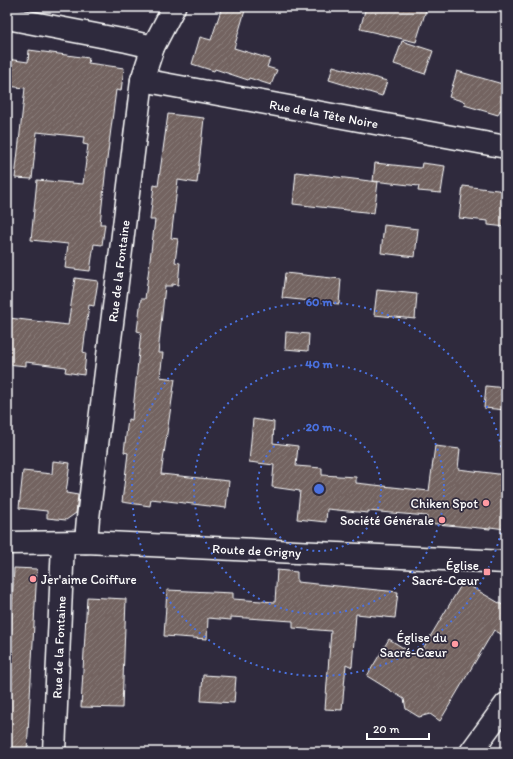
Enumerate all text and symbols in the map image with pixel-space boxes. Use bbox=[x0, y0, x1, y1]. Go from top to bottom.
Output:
street label: Rue de la Tête Noire bbox=[268, 97, 379, 131]
street label: Rue de la Fontaine bbox=[105, 219, 133, 323]
text: 60 m bbox=[306, 295, 333, 309]
text: 40 m bbox=[305, 357, 334, 371]
text: 20 m bbox=[306, 420, 333, 434]
centre of rings bbox=[312, 482, 326, 496]
place label: Chiken Spot bbox=[411, 496, 478, 511]
marker: Chiken Spot bbox=[481, 498, 491, 508]
place label: Société Générale bbox=[340, 513, 434, 528]
marker: Société Générale bbox=[437, 515, 447, 525]
street label: Route de Grigny bbox=[212, 541, 302, 560]
place label: Église Sacré-Cœur bbox=[412, 558, 480, 588]
marker: Église Sacré-Cœur bbox=[482, 567, 492, 577]
place label: Jer'aime Coiffure bbox=[41, 572, 137, 587]
marker: Jer'aime Coiffure bbox=[28, 574, 38, 584]
street label: Rue de la Fontaine bbox=[49, 595, 69, 699]
place label: Église du Sacré-Cœur bbox=[380, 630, 448, 660]
marker: Église du Sacré-Cœur bbox=[450, 639, 460, 649]
scale bar bbox=[367, 715, 429, 741]
text: 20 m bbox=[373, 722, 400, 736]

